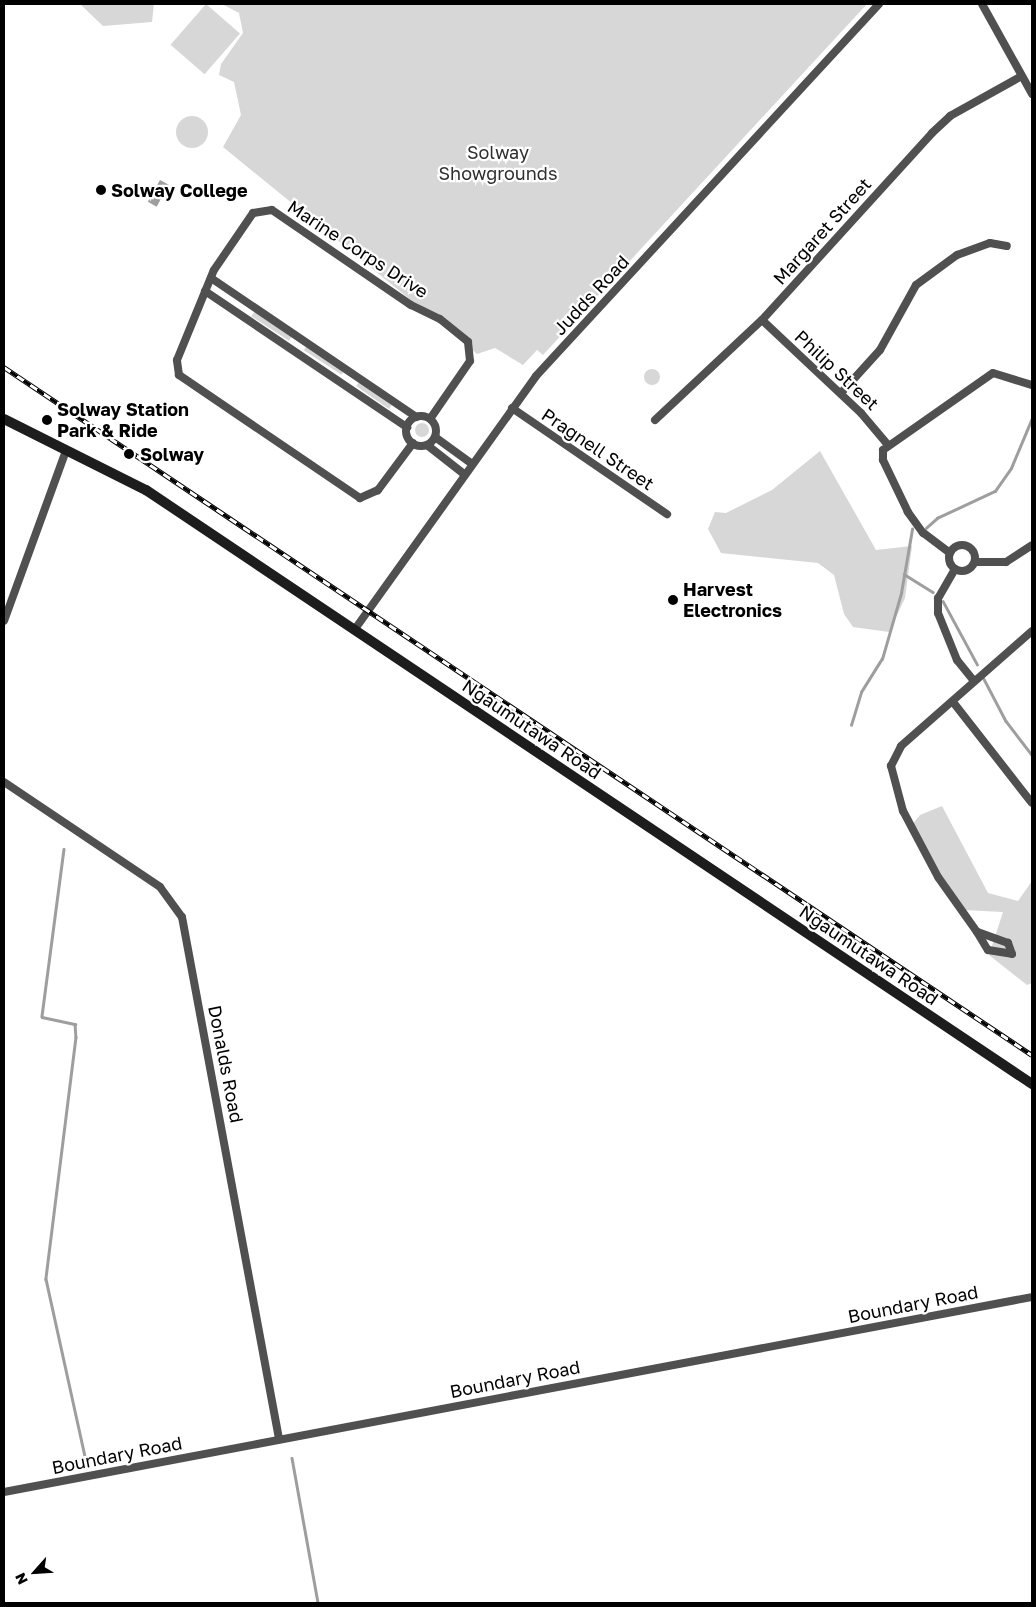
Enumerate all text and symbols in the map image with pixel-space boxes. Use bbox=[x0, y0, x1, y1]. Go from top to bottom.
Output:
park label: Solway Showgrounds bbox=[439, 142, 557, 184]
street label: Margaret Street bbox=[768, 173, 876, 289]
place label: Solway College bbox=[111, 179, 248, 201]
marker: Solway College bbox=[95, 184, 107, 196]
street label: Marine Corps Drive bbox=[284, 195, 432, 303]
street label: Judds Road bbox=[549, 251, 633, 339]
street label: Philip Street bbox=[790, 326, 884, 414]
place label: Solway Station Park & Ride bbox=[57, 399, 189, 442]
street label: Pragnell Street bbox=[538, 404, 658, 494]
marker: Solway Station Park & Ride bbox=[41, 414, 53, 426]
place label: Solway bbox=[140, 443, 204, 465]
marker: Solway bbox=[122, 447, 136, 461]
place label: Harvest Electronics bbox=[683, 579, 782, 622]
marker: Harvest Electronics bbox=[667, 594, 679, 606]
street label: Ngaumutawa Road bbox=[458, 675, 606, 783]
street label: Ngaumutawa Road bbox=[795, 901, 943, 1009]
street label: Donalds Road bbox=[204, 1003, 248, 1125]
street label: Boundary Road bbox=[846, 1281, 980, 1327]
street label: Boundary Road bbox=[448, 1356, 582, 1402]
street label: Boundary Road bbox=[50, 1432, 184, 1478]
north arrow bbox=[10, 1547, 60, 1597]
text: N bbox=[11, 1570, 31, 1587]

